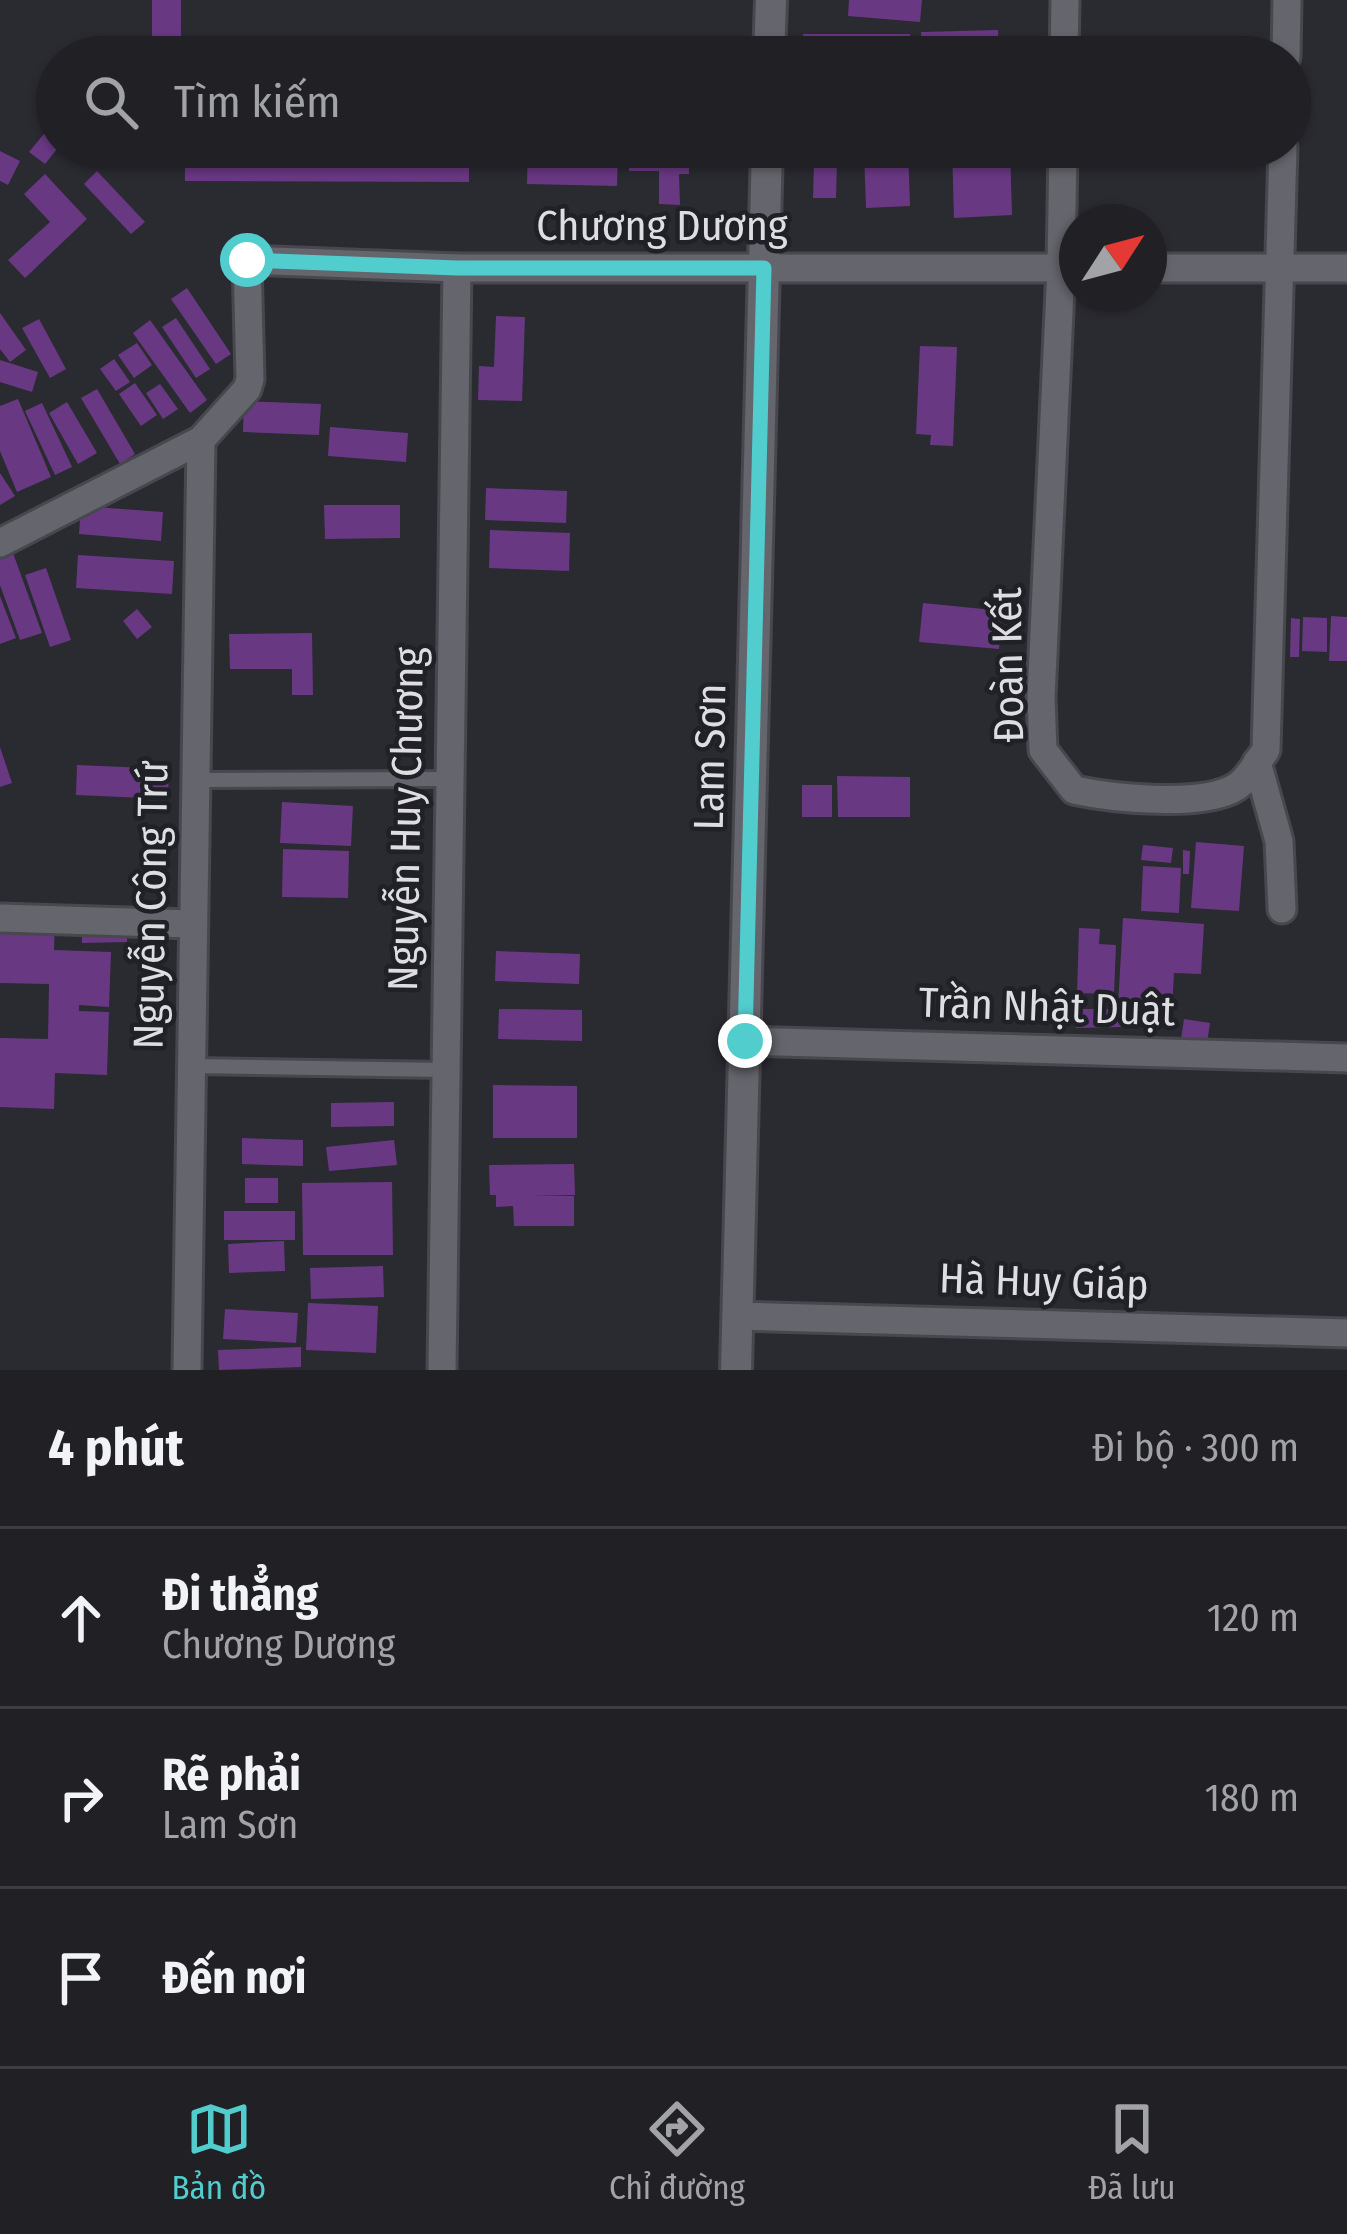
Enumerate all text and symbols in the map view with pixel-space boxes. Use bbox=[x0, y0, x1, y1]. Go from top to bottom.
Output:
search box bbox=[36, 36, 1311, 168]
icon: search bbox=[78, 69, 144, 135]
text: Tìm kiếm bbox=[174, 75, 341, 129]
street label: Chương Dương bbox=[536, 201, 788, 251]
north arrow bbox=[1059, 204, 1167, 312]
route start bbox=[220, 233, 274, 287]
street label: Đoàn Kết bbox=[982, 587, 1034, 743]
street label: Nguyễn Huy Chương bbox=[378, 646, 434, 991]
street label: Lam Sơn bbox=[684, 683, 736, 831]
street label: Nguyễn Công Trứ bbox=[123, 760, 179, 1050]
street label: Trần Nhật Duật bbox=[918, 978, 1176, 1036]
route end bbox=[718, 1014, 772, 1068]
street label: Hà Huy Giáp bbox=[938, 1253, 1150, 1311]
text: 4 phút bbox=[48, 1417, 184, 1479]
text: Đi bộ · 300 m bbox=[1092, 1425, 1299, 1471]
text: Đi thẳng bbox=[162, 1568, 318, 1622]
icon: ahead bbox=[48, 1585, 114, 1651]
text: 120 m bbox=[1207, 1595, 1299, 1641]
text: Chương Dương bbox=[162, 1622, 395, 1668]
text: Rẽ phải bbox=[162, 1748, 301, 1802]
icon: right bbox=[48, 1765, 114, 1831]
text: 180 m bbox=[1205, 1775, 1299, 1821]
text: Lam Sơn bbox=[162, 1802, 298, 1848]
icon: arrive bbox=[48, 1945, 114, 2011]
text: Đến nơi bbox=[162, 1951, 306, 2005]
tab: Bản đồ bbox=[172, 2096, 266, 2208]
tab: Chỉ đường bbox=[609, 2096, 745, 2208]
tab: Đã lưu bbox=[1088, 2096, 1175, 2208]

